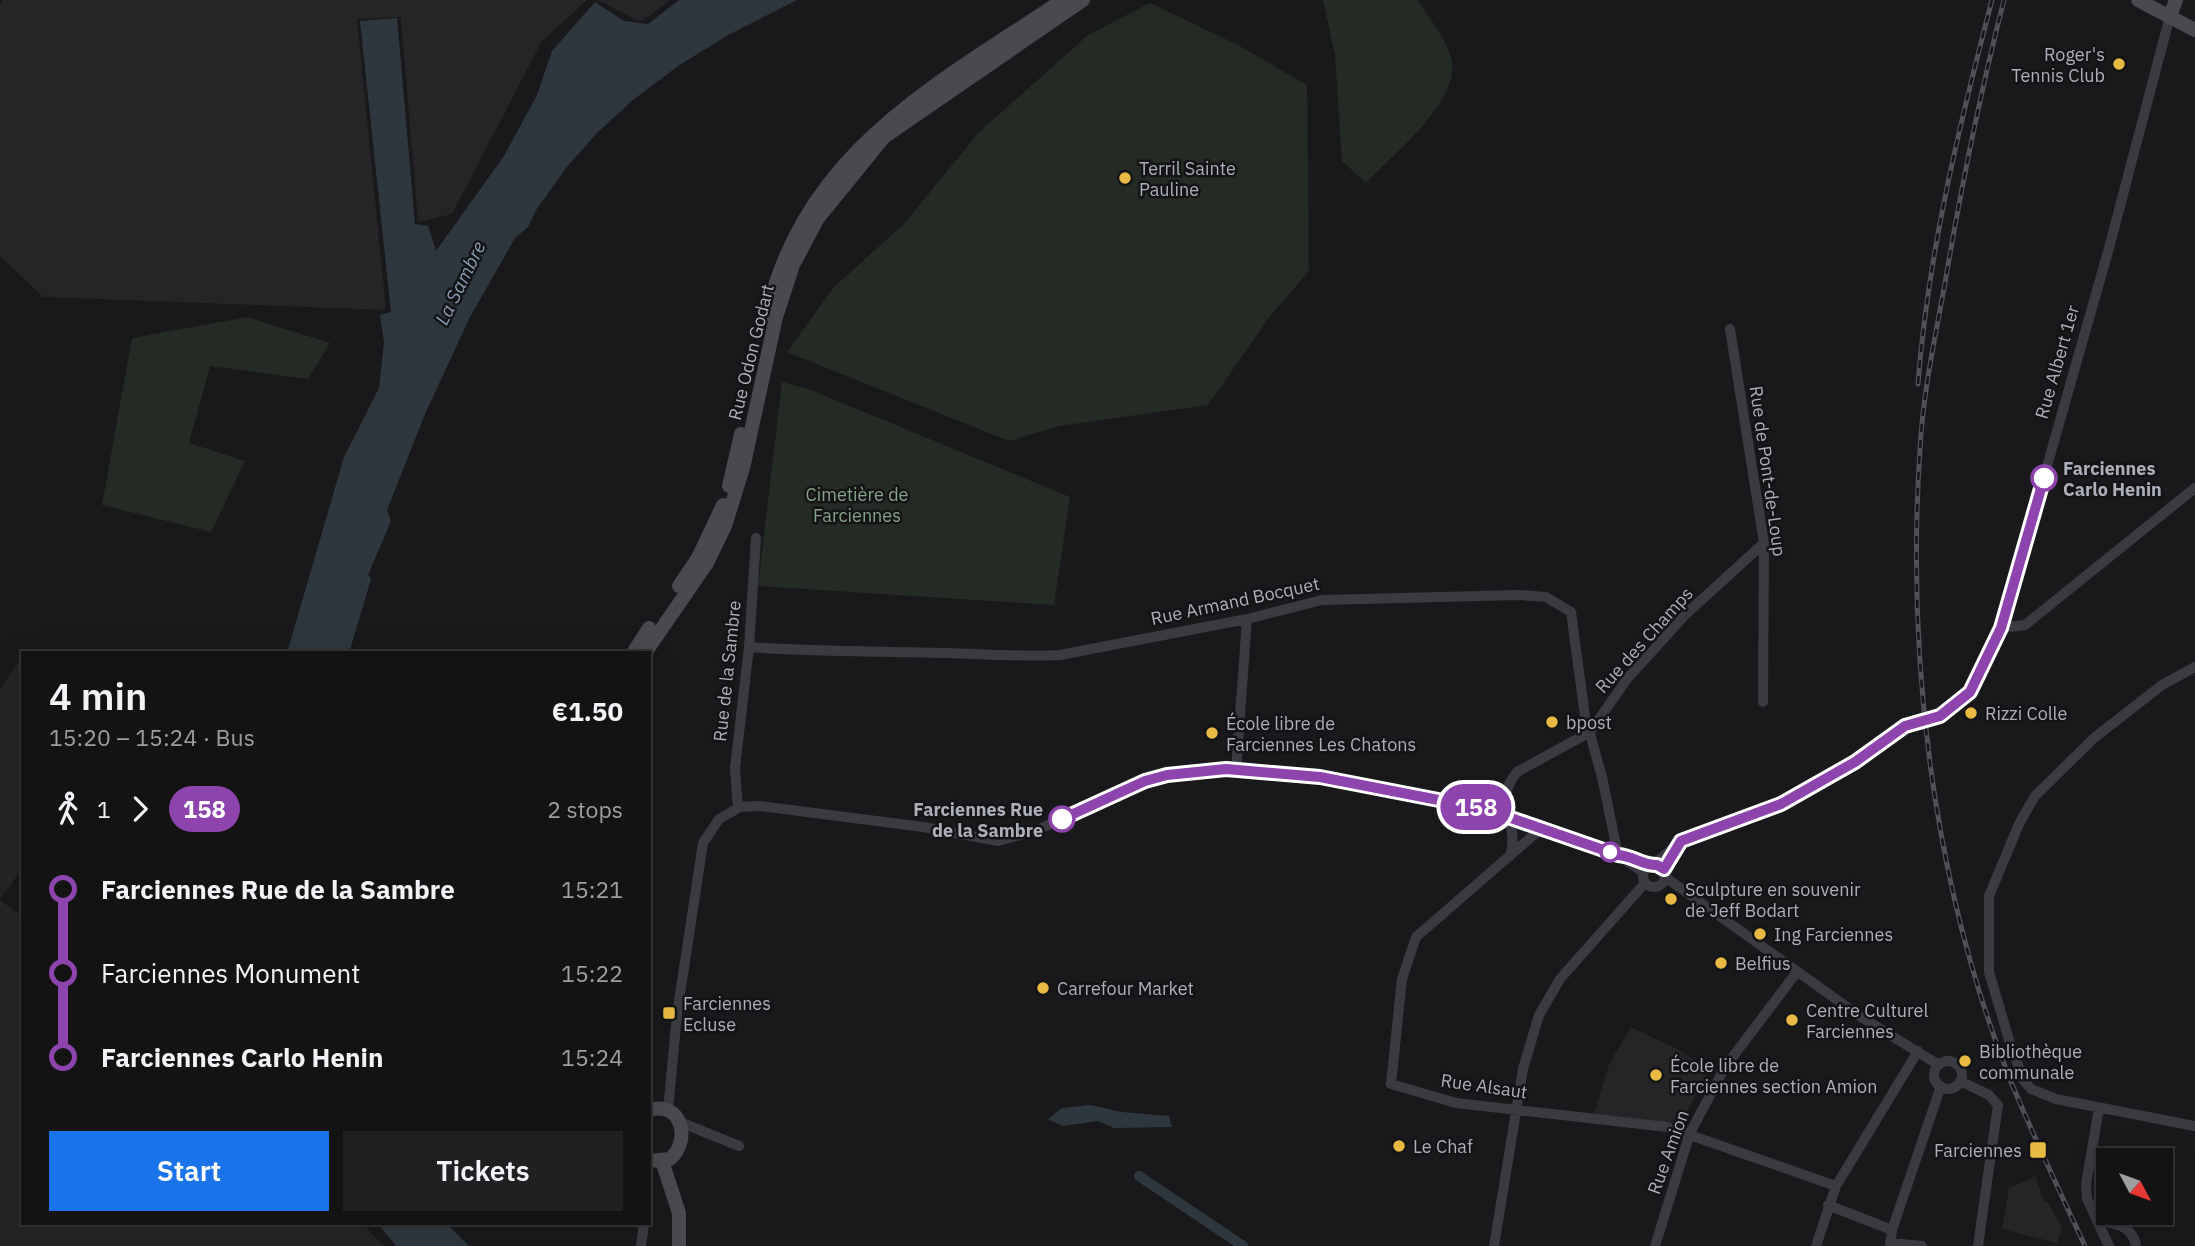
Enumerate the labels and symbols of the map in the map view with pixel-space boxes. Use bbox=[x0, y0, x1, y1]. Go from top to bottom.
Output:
place label: Roger's Tennis Club bbox=[2011, 43, 2105, 87]
marker: Roger's Tennis Club bbox=[2111, 56, 2127, 72]
place label: Terril Sainte Pauline bbox=[1139, 157, 1236, 201]
marker: Terril Sainte Pauline bbox=[1117, 170, 1133, 186]
water label: La Sambre bbox=[429, 237, 491, 329]
street label: Rue Odon Godart bbox=[723, 282, 779, 422]
street label: Rue Albert 1er bbox=[2030, 302, 2084, 421]
street label: Rue de Pont-de-Loup bbox=[1745, 384, 1791, 558]
place label: Farciennes Carlo Henin bbox=[2063, 457, 2162, 501]
marker: Farciennes Carlo Henin bbox=[2031, 465, 2057, 491]
park label: Cimetière de Farciennes bbox=[806, 483, 909, 527]
street label: Rue Armand Bocquet bbox=[1149, 572, 1321, 630]
street label: Rue des Champs bbox=[1590, 582, 1698, 698]
street label: Rue de la Sambre bbox=[708, 599, 746, 743]
place label: Rizzi Colle bbox=[1985, 702, 2067, 725]
marker: Rizzi Colle bbox=[1963, 705, 1979, 721]
place label: bpost bbox=[1566, 711, 1612, 734]
place label: École libre de Farciennes Les Chatons bbox=[1226, 712, 1416, 756]
marker: bpost bbox=[1544, 714, 1560, 730]
marker: École libre de Farciennes Les Chatons bbox=[1204, 725, 1220, 741]
line badge: 158 bbox=[1436, 784, 1516, 830]
place label: Farciennes Rue de la Sambre bbox=[913, 798, 1043, 842]
marker: Farciennes Rue de la Sambre bbox=[1049, 806, 1075, 832]
unlabelled marker bbox=[1600, 842, 1620, 862]
place label: Sculpture en souvenir de Jeff Bodart bbox=[1685, 878, 1861, 922]
marker: Sculpture en souvenir de Jeff Bodart bbox=[1663, 891, 1679, 907]
place label: Ing Farciennes bbox=[1774, 923, 1893, 946]
marker: Ing Farciennes bbox=[1752, 926, 1768, 942]
place label: Belfius bbox=[1735, 952, 1791, 975]
marker: Belfius bbox=[1713, 955, 1729, 971]
place label: Carrefour Market bbox=[1057, 977, 1194, 1000]
marker: Carrefour Market bbox=[1035, 980, 1051, 996]
place label: Farciennes Ecluse bbox=[683, 992, 771, 1036]
place label: Centre Culturel Farciennes bbox=[1806, 999, 1928, 1043]
marker: Farciennes Ecluse bbox=[661, 1005, 677, 1021]
marker: Centre Culturel Farciennes bbox=[1784, 1012, 1800, 1028]
place label: Bibliothèque communale bbox=[1979, 1040, 2082, 1084]
marker: Bibliothèque communale bbox=[1957, 1053, 1973, 1069]
place label: École libre de Farciennes section Amion bbox=[1670, 1054, 1877, 1098]
marker: École libre de Farciennes section Amion bbox=[1648, 1067, 1664, 1083]
street label: Rue Alsaut bbox=[1439, 1069, 1529, 1103]
street label: Rue Amion bbox=[1642, 1107, 1694, 1197]
place label: Le Chaf bbox=[1413, 1135, 1473, 1158]
marker: Le Chaf bbox=[1391, 1138, 1407, 1154]
place label: Farciennes bbox=[1934, 1139, 2022, 1162]
marker: Farciennes bbox=[2028, 1140, 2048, 1160]
north arrow bbox=[2096, 1148, 2174, 1225]

